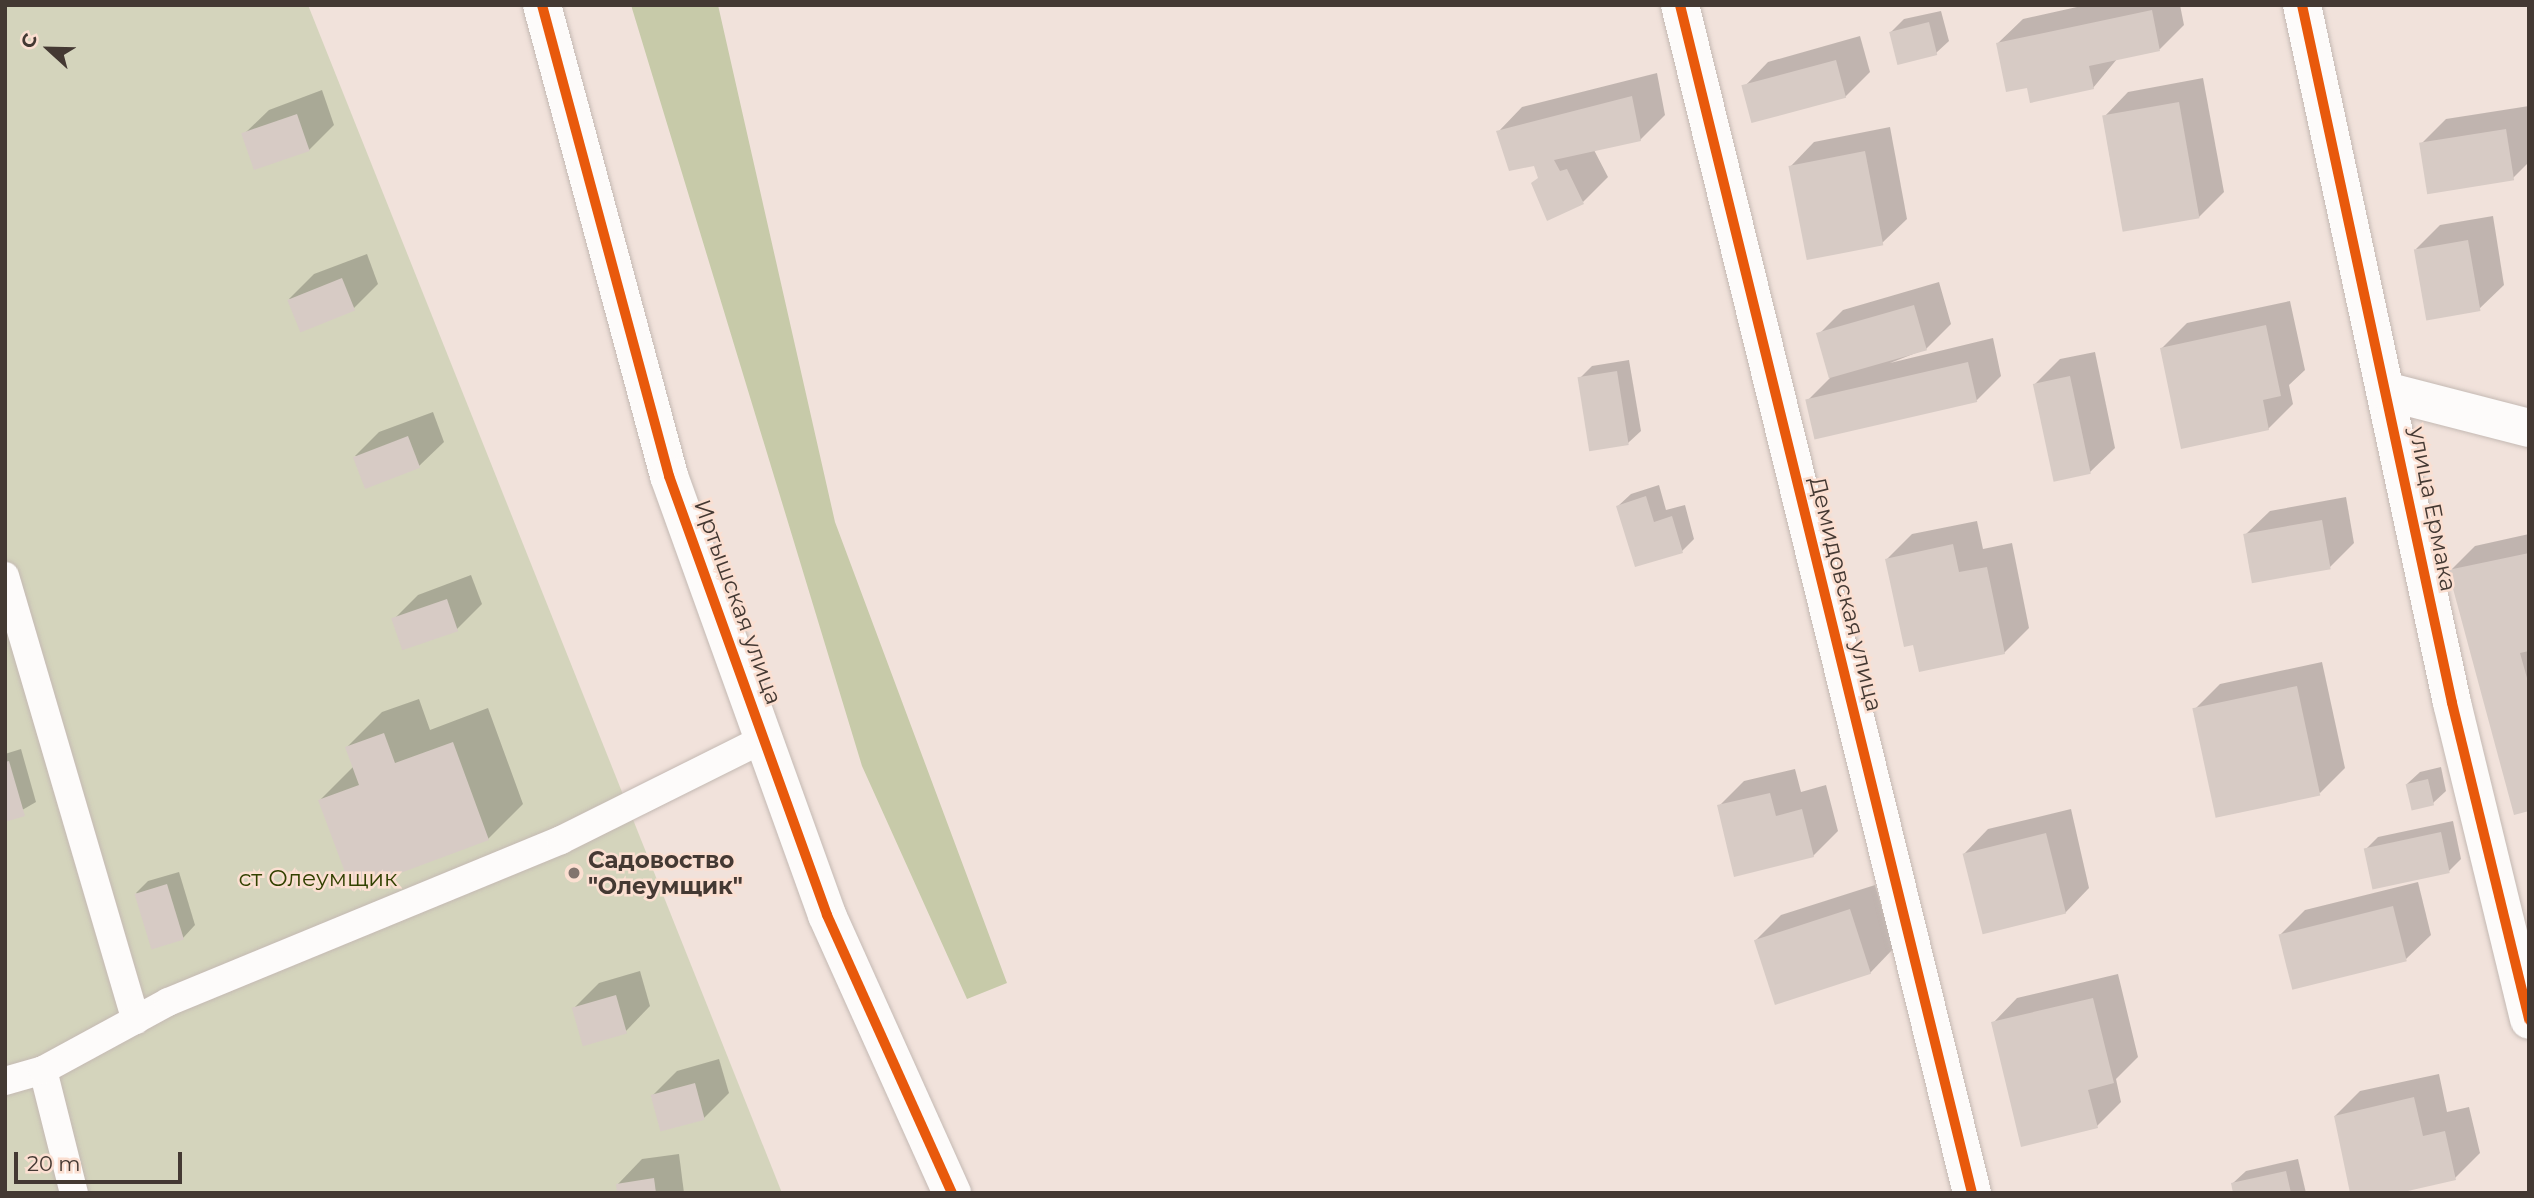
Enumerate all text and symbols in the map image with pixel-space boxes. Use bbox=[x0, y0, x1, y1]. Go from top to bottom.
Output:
north arrow bbox=[14, 14, 84, 84]
text: С bbox=[16, 30, 42, 52]
street label: улица Ермака bbox=[2404, 424, 2462, 594]
street label: Демидовская улица bbox=[1803, 474, 1889, 714]
street label: Иртышская улица bbox=[688, 496, 788, 708]
place label: Садовоство "Олеумщик" bbox=[588, 846, 743, 900]
park label: ст Олеумщик bbox=[239, 864, 397, 892]
marker: Садовоство "Олеумщик" bbox=[566, 865, 582, 881]
scale bar bbox=[18, 1138, 186, 1182]
text: 20 m bbox=[27, 1151, 81, 1176]

